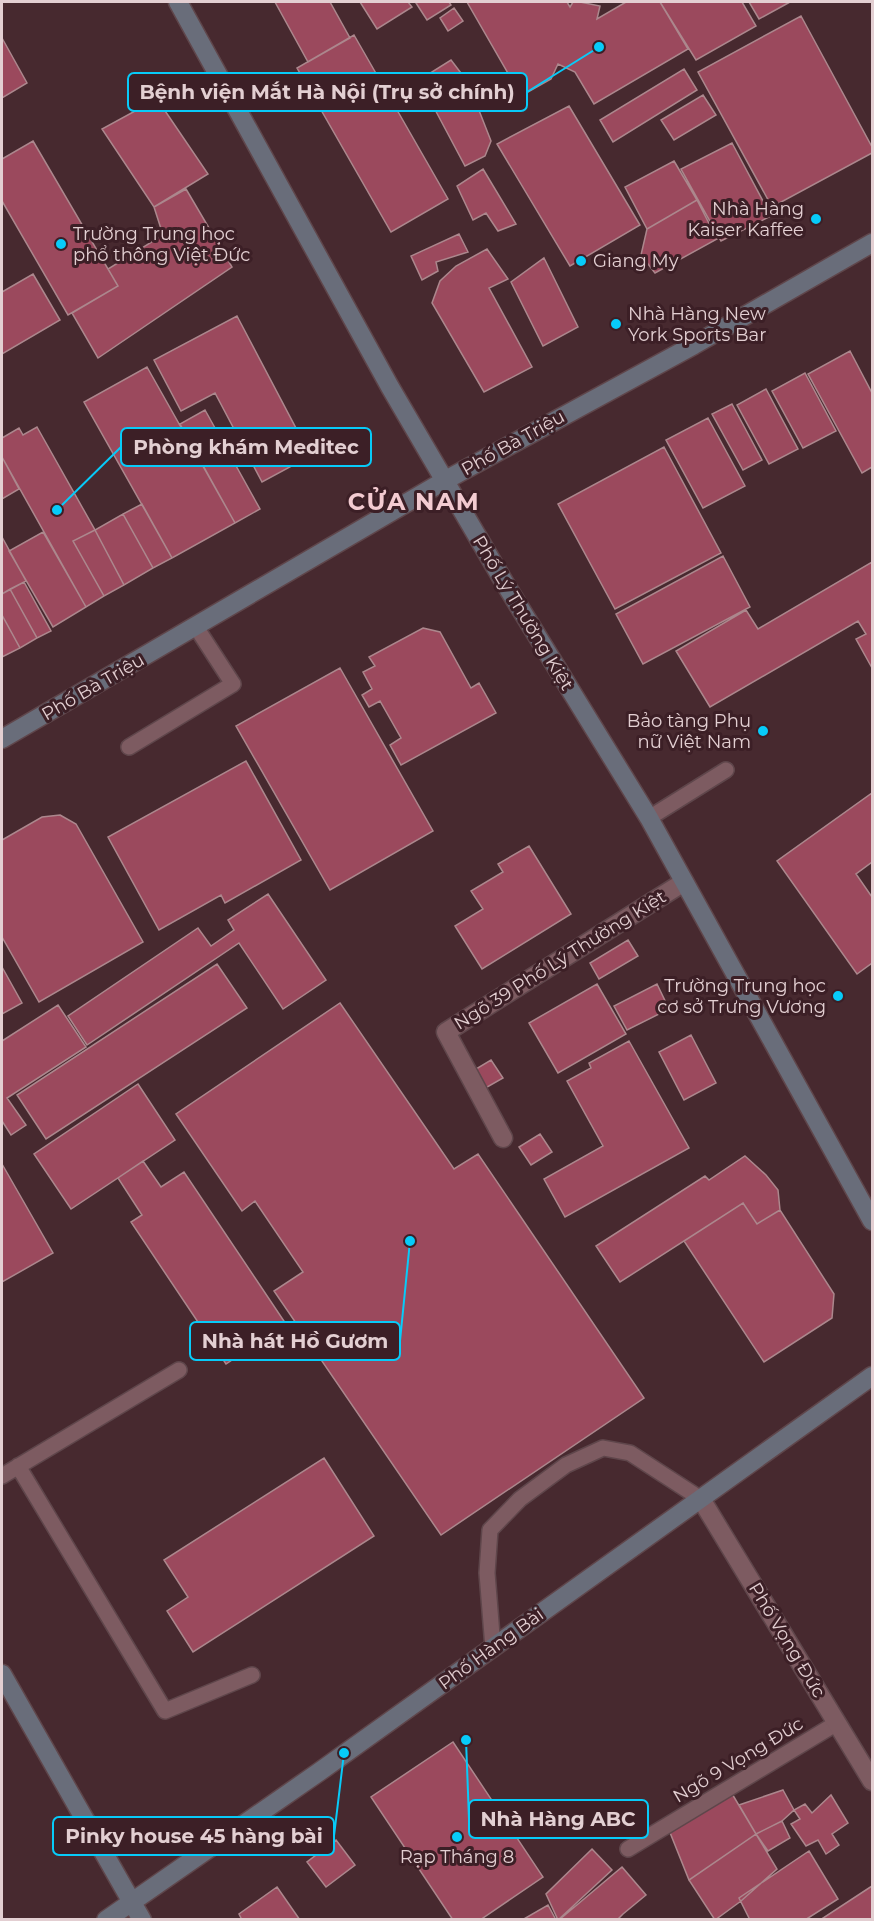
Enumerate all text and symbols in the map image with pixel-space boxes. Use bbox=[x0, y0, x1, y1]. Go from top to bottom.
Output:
callout: Bệnh viện Mắt Hà Nội (Trụ sở chính) bbox=[128, 73, 527, 111]
text: Bệnh viện Mắt Hà Nội (Trụ sở chính) bbox=[139, 80, 515, 104]
place label: Nhà Hàng Kaiser Kaffee bbox=[687, 198, 804, 241]
marker: Nhà Hàng Kaiser Kaffee bbox=[809, 212, 823, 226]
place label: Trường Trung học phổ thông Việt Đức bbox=[73, 223, 250, 266]
marker: Trường Trung học phổ thông Việt Đức bbox=[54, 237, 68, 251]
place label: Giang My bbox=[593, 250, 679, 272]
marker: Giang My bbox=[574, 254, 588, 268]
place label: Nhà Hàng New York Sports Bar bbox=[628, 303, 766, 346]
marker: Nhà Hàng New York Sports Bar bbox=[609, 317, 623, 331]
street label: Phố Bà Triệu bbox=[457, 406, 569, 480]
callout: Phòng khám Meditec bbox=[121, 428, 371, 466]
text: Phòng khám Meditec bbox=[133, 435, 359, 459]
district label: CỬA NAM bbox=[348, 487, 480, 516]
street label: Phố Lý Thường Kiệt bbox=[468, 532, 578, 694]
street label: Phố Bà Triệu bbox=[38, 649, 148, 725]
place label: Bảo tàng Phụ nữ Việt Nam bbox=[627, 710, 751, 753]
marker: Bảo tàng Phụ nữ Việt Nam bbox=[756, 724, 770, 738]
street label: Ngõ 39 Phố Lý Thường Kiệt bbox=[450, 886, 670, 1034]
place label: Trường Trung học cơ sở Trưng Vương bbox=[657, 975, 826, 1018]
marker: Trường Trung học cơ sở Trưng Vương bbox=[831, 989, 845, 1003]
callout: Nhà hát Hồ Gươm bbox=[190, 1322, 400, 1360]
text: Nhà hát Hồ Gươm bbox=[202, 1329, 388, 1353]
street label: Phố Vọng Đức bbox=[744, 1579, 830, 1701]
street label: Phố Hàng Bài bbox=[434, 1603, 548, 1695]
street label: Ngõ 9 Vọng Đức bbox=[669, 1713, 807, 1807]
callout: Nhà Hàng ABC bbox=[469, 1800, 648, 1838]
text: Nhà Hàng ABC bbox=[480, 1807, 636, 1831]
callout: Pinky house 45 hàng bài bbox=[53, 1817, 334, 1855]
text: Pinky house 45 hàng bài bbox=[65, 1824, 323, 1848]
marker: Rạp Tháng 8 bbox=[450, 1830, 464, 1844]
place label: Rạp Tháng 8 bbox=[400, 1846, 514, 1868]

